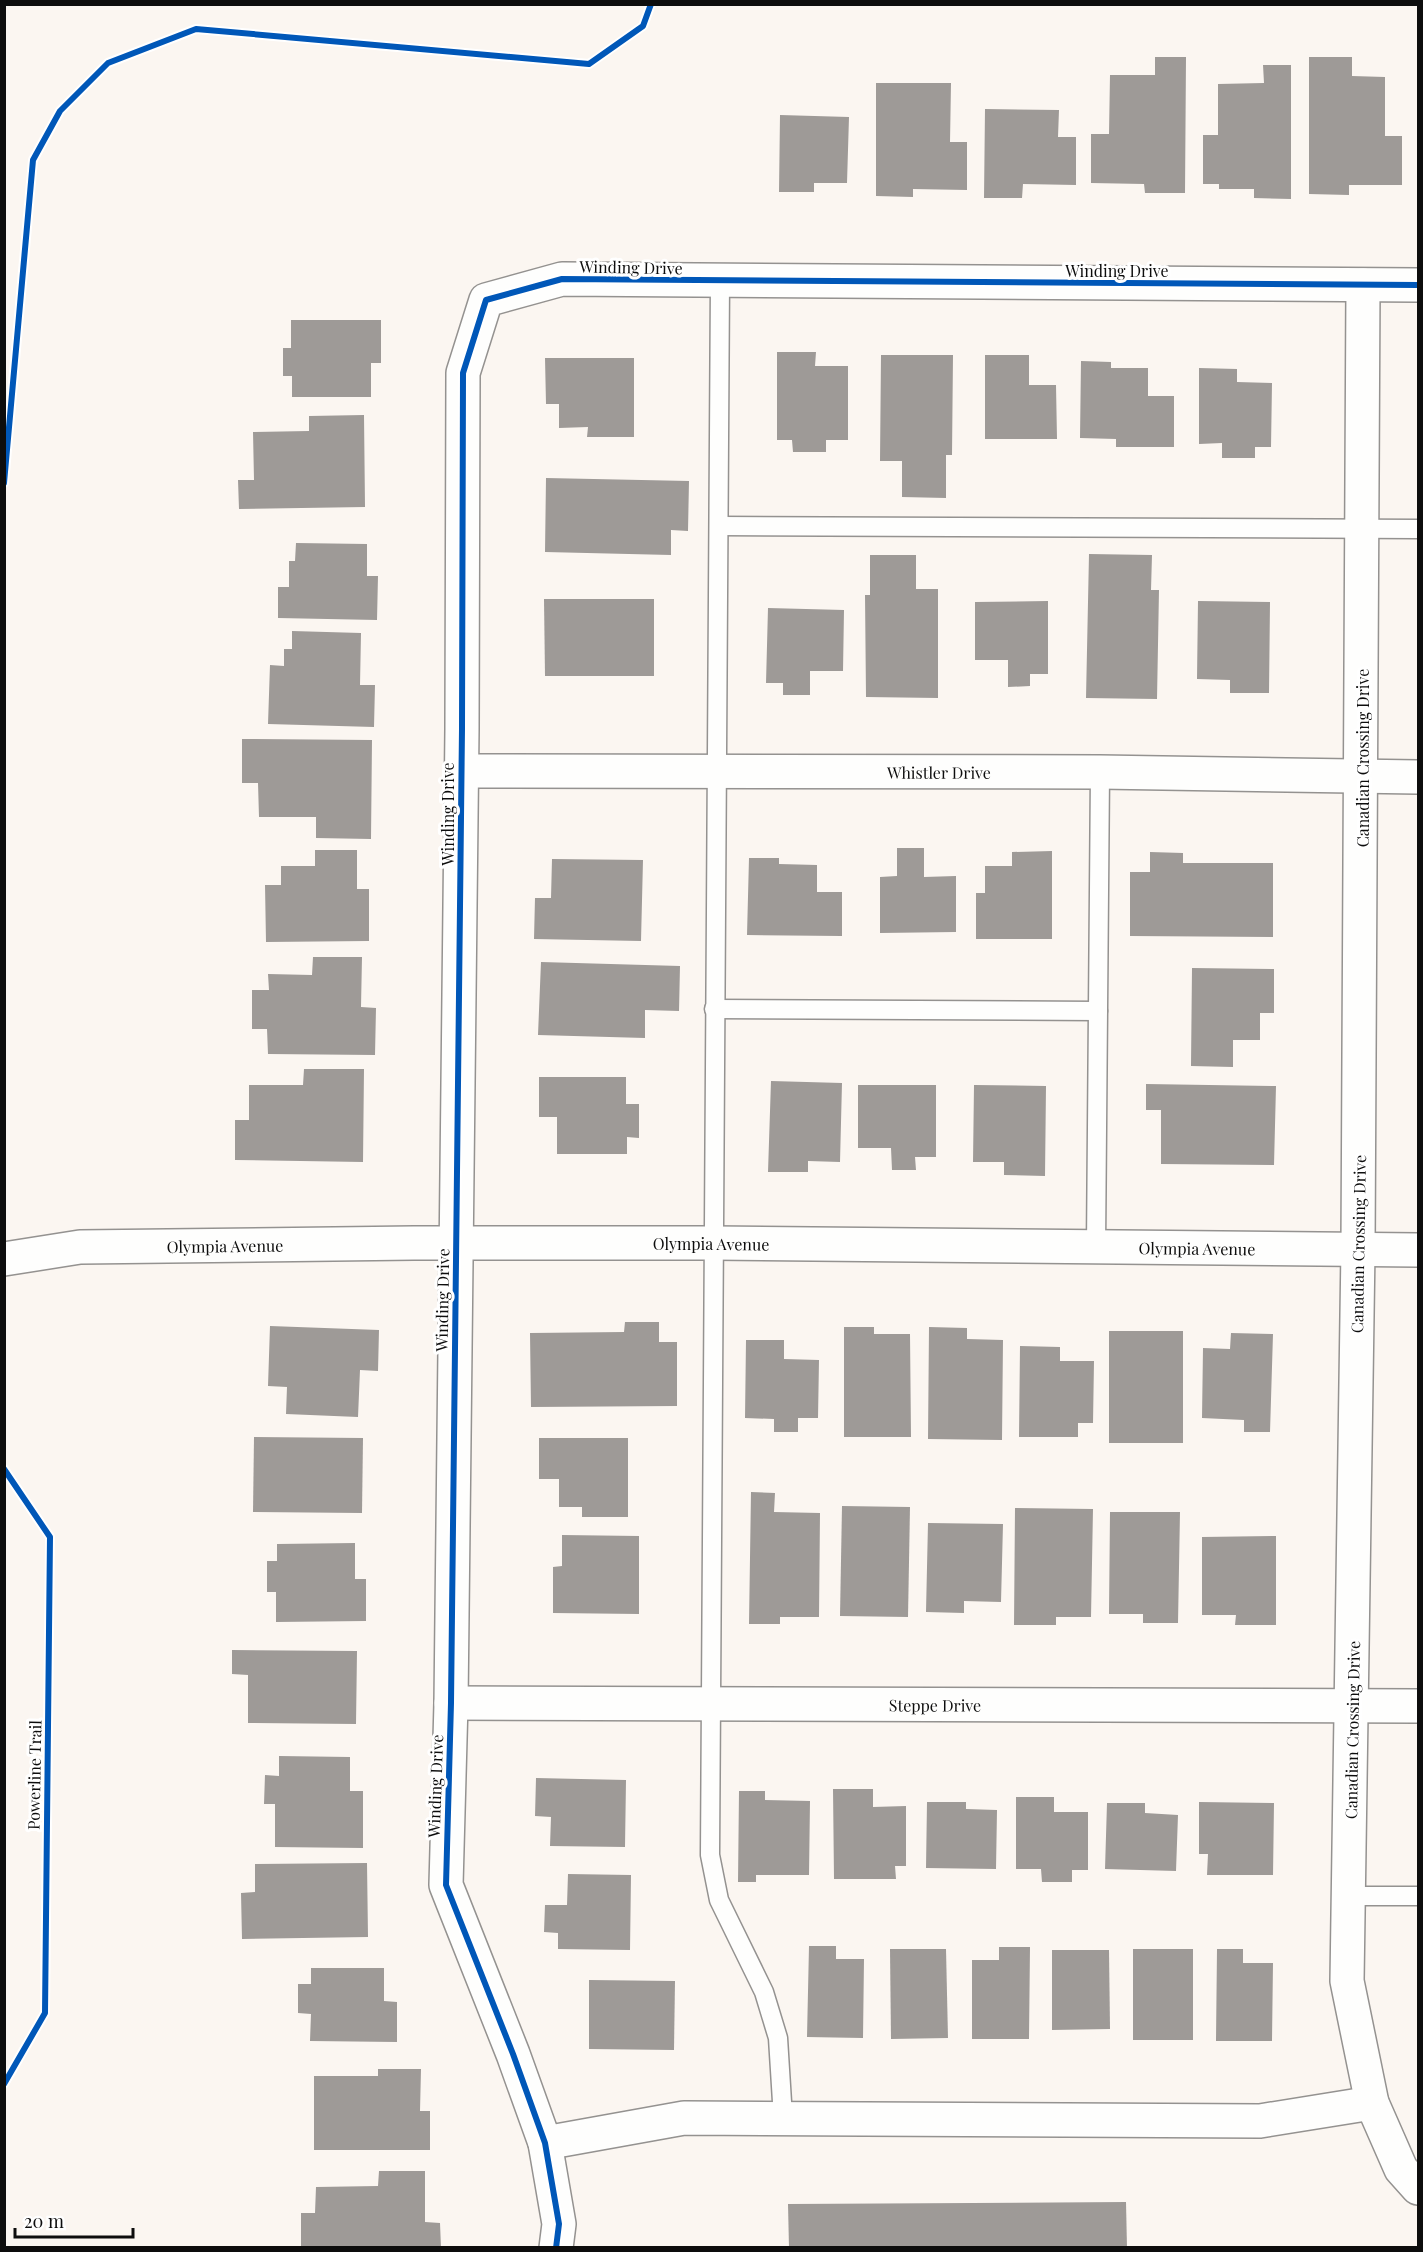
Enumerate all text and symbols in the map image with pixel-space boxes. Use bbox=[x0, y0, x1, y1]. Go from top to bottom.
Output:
street label: Winding Drive bbox=[578, 256, 683, 278]
street label: Winding Drive bbox=[1064, 260, 1169, 281]
street label: Canadian Crossing Drive bbox=[1352, 669, 1373, 847]
street label: Whistler Drive bbox=[886, 761, 991, 782]
street label: Winding Drive bbox=[437, 762, 458, 867]
street label: Canadian Crossing Drive bbox=[1346, 1155, 1370, 1333]
street label: Olympia Avenue bbox=[653, 1233, 769, 1254]
street label: Olympia Avenue bbox=[167, 1234, 284, 1256]
street label: Olympia Avenue bbox=[1139, 1237, 1255, 1259]
street label: Winding Drive bbox=[431, 1248, 453, 1353]
street label: Canadian Crossing Drive bbox=[1340, 1641, 1364, 1819]
street label: Steppe Drive bbox=[889, 1694, 981, 1715]
street label: Powerline Trail bbox=[23, 1720, 45, 1830]
street label: Winding Drive bbox=[423, 1734, 447, 1839]
scale bar bbox=[15, 2201, 134, 2239]
text: 20 m bbox=[24, 2209, 64, 2233]

